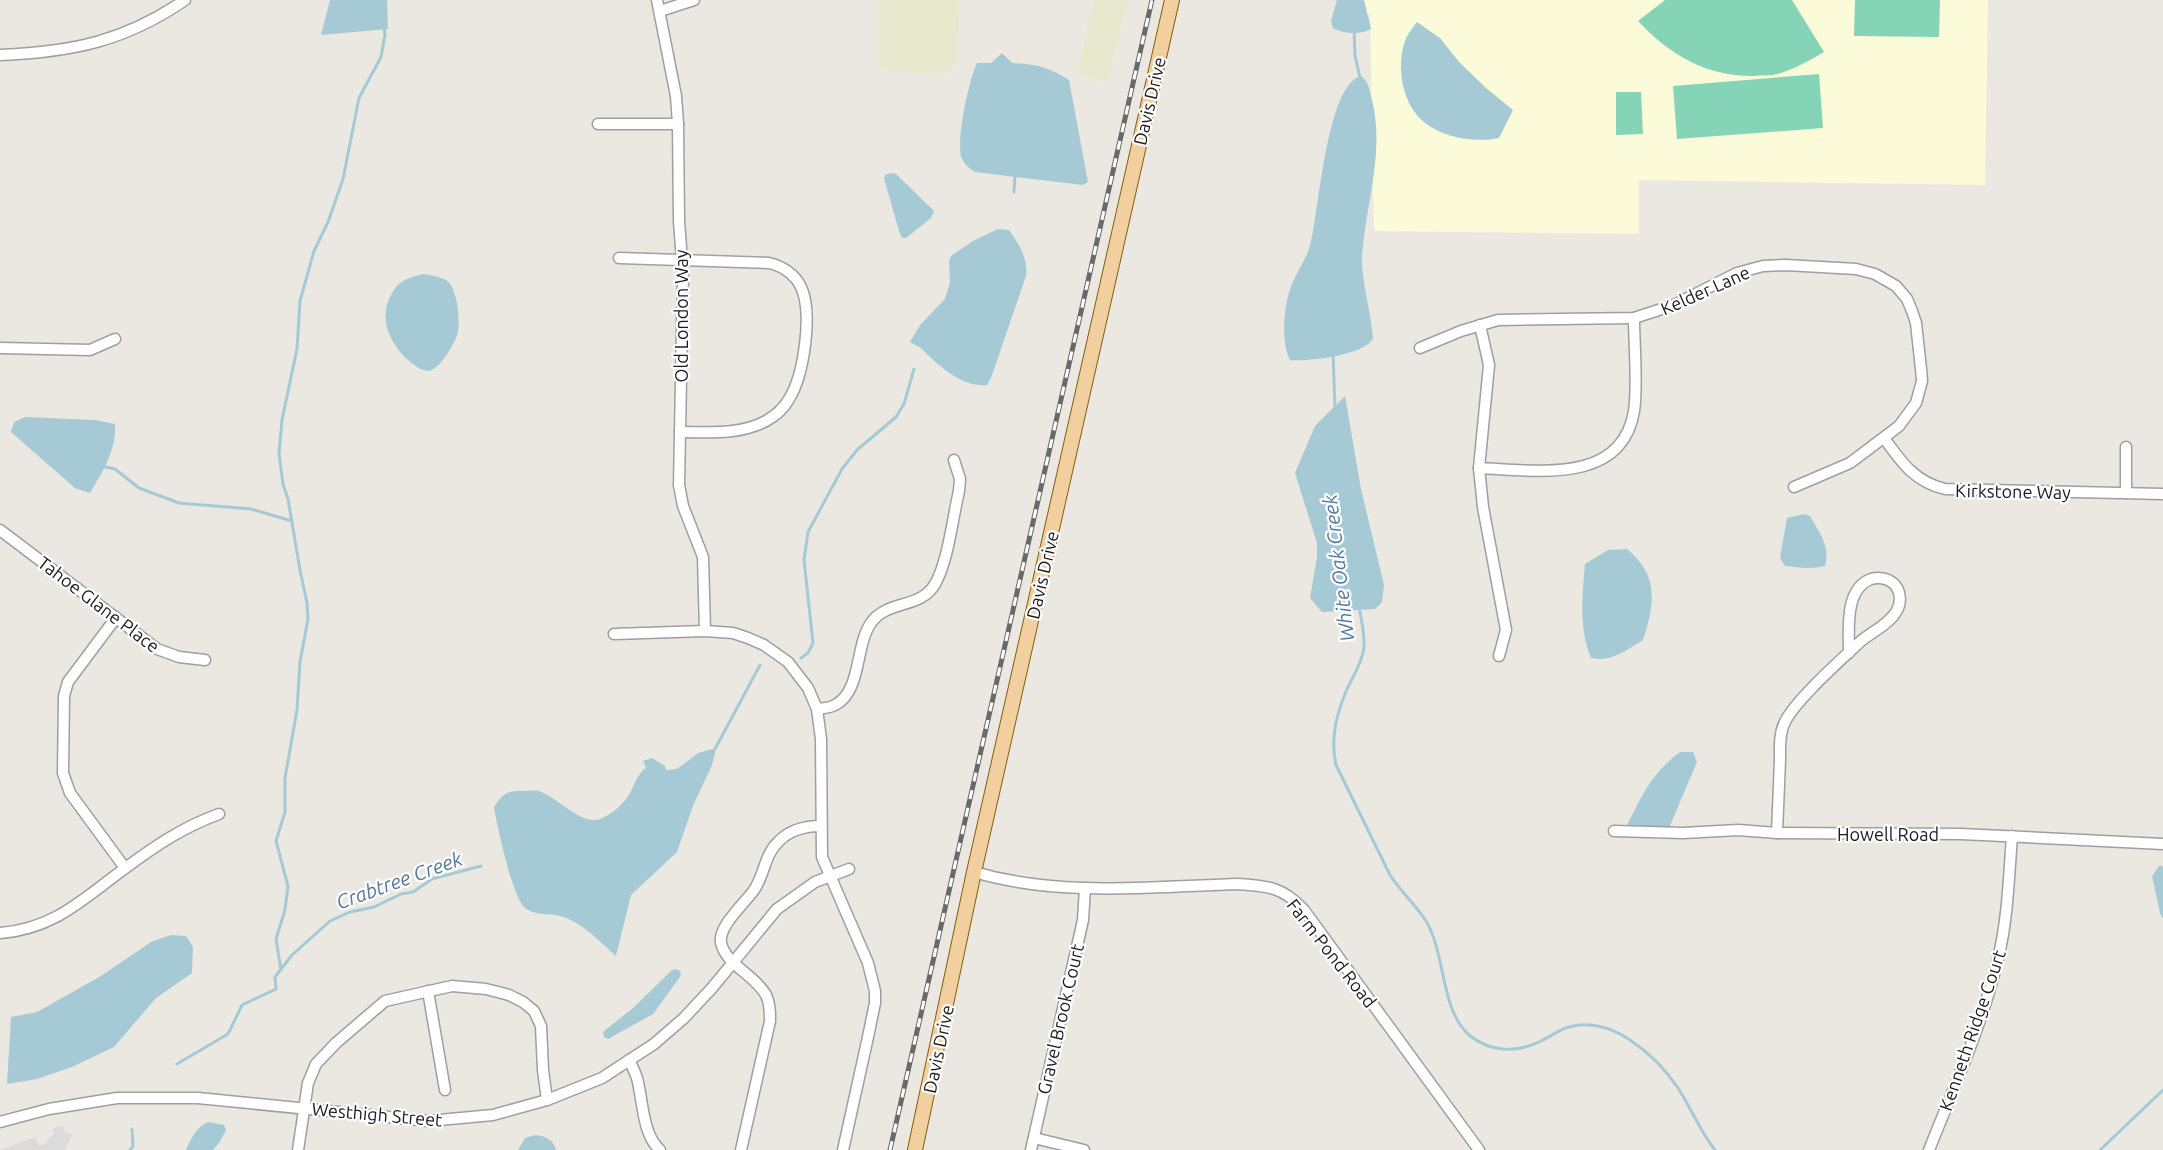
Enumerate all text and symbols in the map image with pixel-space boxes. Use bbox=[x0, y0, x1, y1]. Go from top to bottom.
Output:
street label: Davis Drive bbox=[1129, 55, 1169, 147]
street label: Old London Way bbox=[671, 249, 691, 382]
street label: Kelder Lane bbox=[1657, 261, 1753, 319]
street label: Kirkstone Way bbox=[1955, 480, 2071, 502]
water label: White Oak Creek bbox=[1317, 493, 1358, 643]
street label: Davis Drive bbox=[1022, 529, 1062, 621]
street label: Tahoe Glane Place bbox=[34, 552, 164, 656]
street label: Howell Road bbox=[1837, 824, 1939, 844]
water label: Crabtree Creek bbox=[333, 846, 466, 913]
street label: Farm Pond Road bbox=[1283, 895, 1381, 1011]
street label: Gravel Brook Court bbox=[1033, 942, 1087, 1096]
street label: Kenneth Ridge Court bbox=[1935, 947, 2009, 1113]
street label: Davis Drive bbox=[919, 1003, 957, 1095]
street label: Westhigh Street bbox=[311, 1098, 443, 1130]

